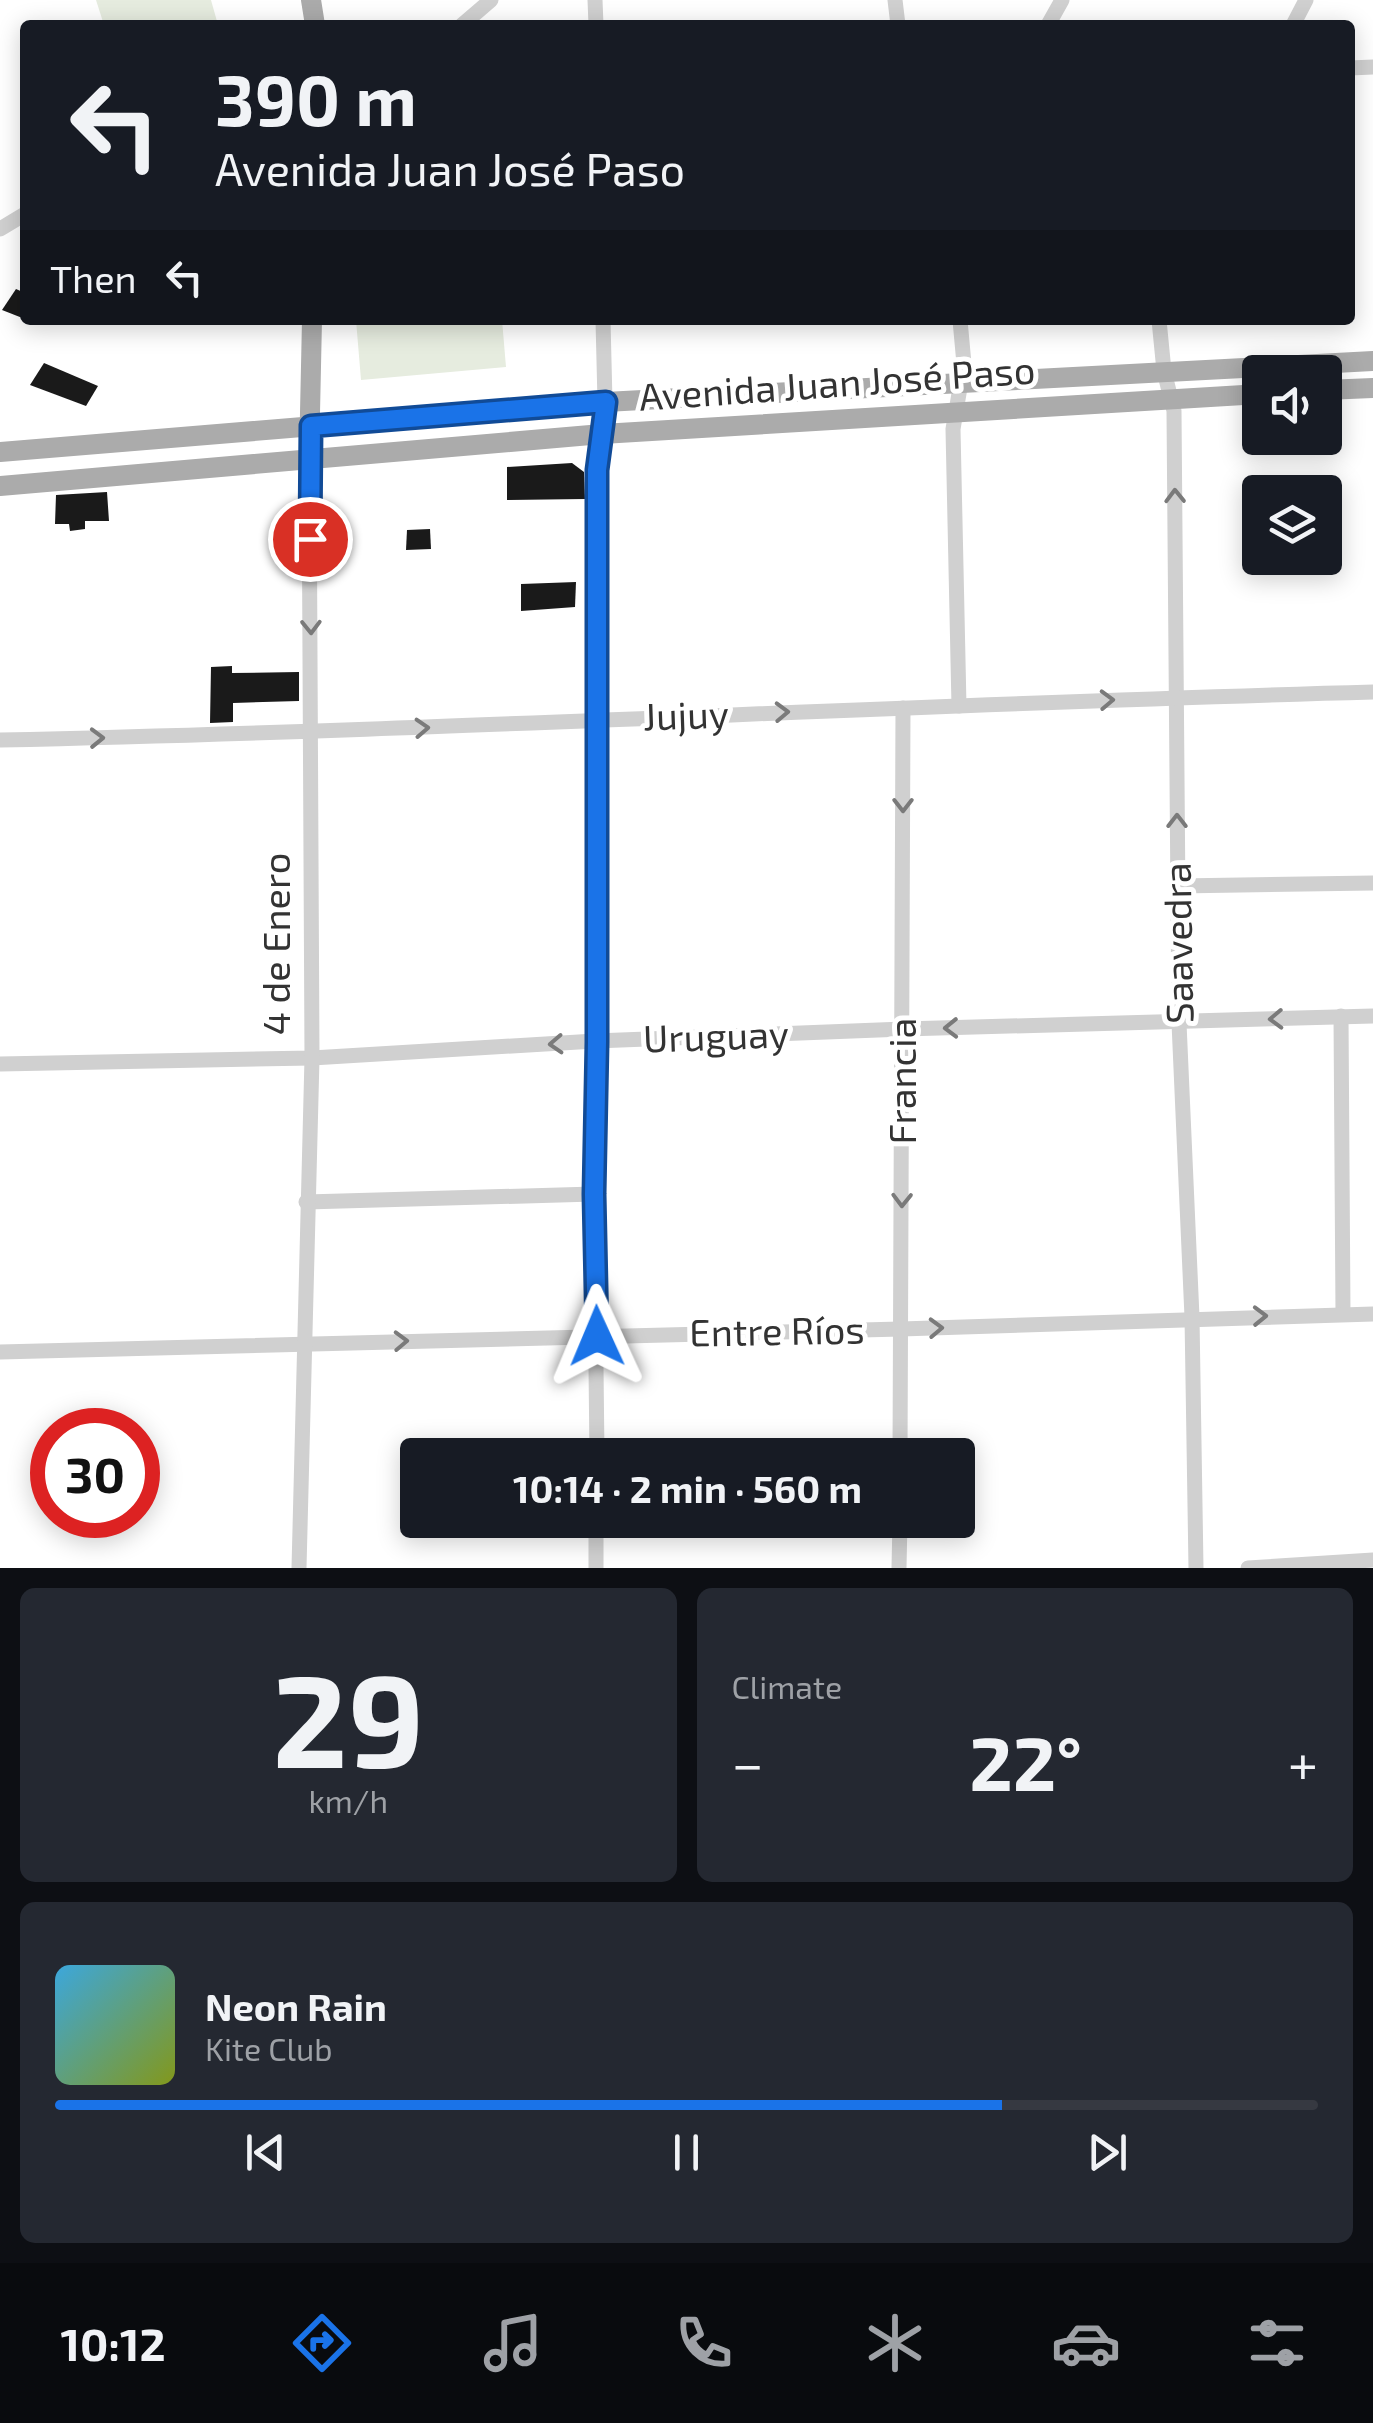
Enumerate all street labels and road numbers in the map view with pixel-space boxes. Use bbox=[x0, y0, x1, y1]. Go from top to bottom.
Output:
street label: Avenida Juan José Paso bbox=[637, 345, 1036, 419]
street label: Jujuy bbox=[642, 690, 730, 738]
street label: 4 de Enero bbox=[252, 853, 298, 1035]
street label: Saavedra bbox=[1153, 862, 1201, 1024]
street label: Uruguay bbox=[642, 1009, 790, 1061]
street label: Francia bbox=[878, 1018, 924, 1144]
street label: Entre Ríos bbox=[689, 1305, 865, 1355]

